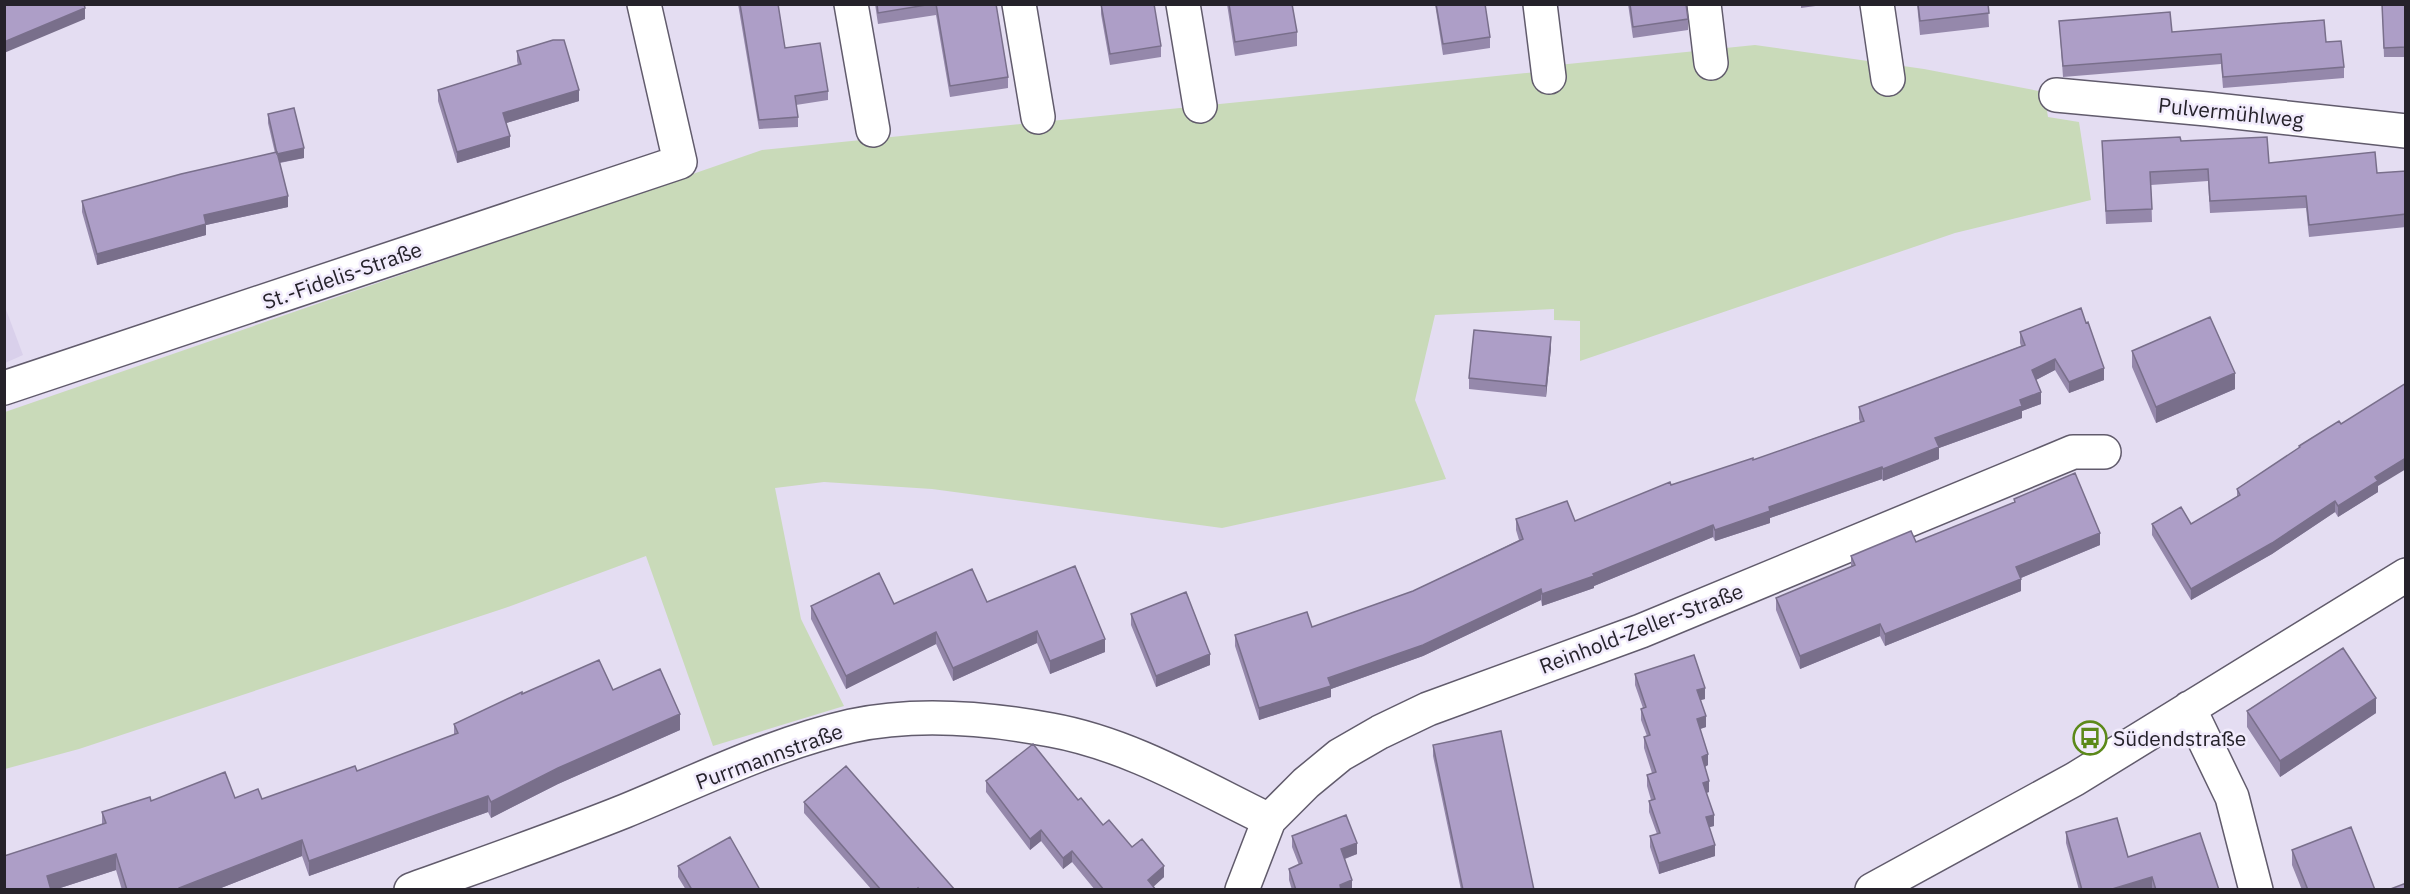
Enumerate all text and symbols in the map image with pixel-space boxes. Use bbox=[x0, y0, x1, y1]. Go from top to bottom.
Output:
street label: Pulvermühlweg bbox=[2157, 90, 2305, 134]
street label: St.-Fidelis-Straße bbox=[259, 235, 425, 315]
street label: Reinhold-Zeller-Straße bbox=[1535, 576, 1747, 680]
street label: Purrmannstraße bbox=[692, 716, 846, 796]
bus stop icon: Südendstraße bbox=[2072, 720, 2108, 756]
place label: Südendstraße bbox=[2113, 724, 2246, 752]

